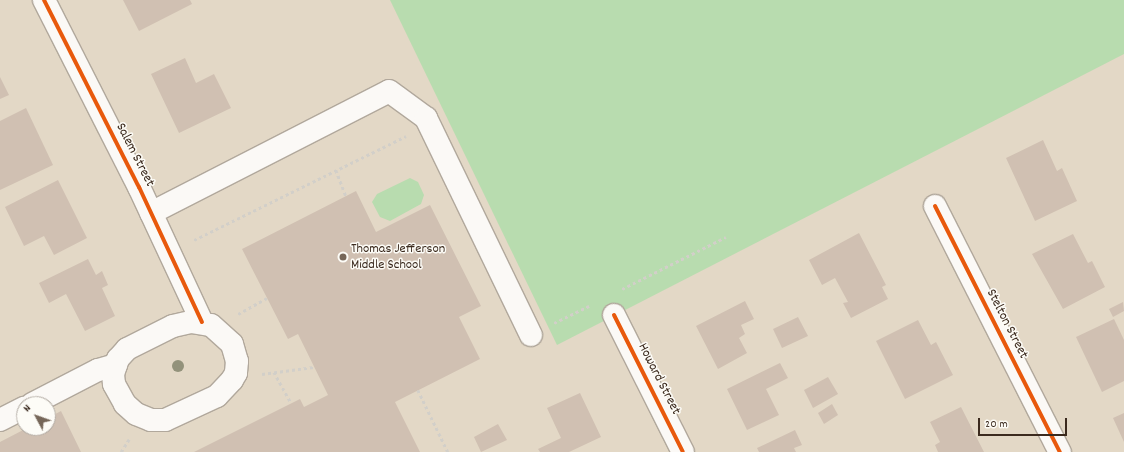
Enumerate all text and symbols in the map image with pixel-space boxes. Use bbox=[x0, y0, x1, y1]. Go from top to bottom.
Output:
street label: Salem Street bbox=[112, 120, 158, 190]
place label: Thomas Jefferson Middle School bbox=[351, 241, 445, 274]
marker: Thomas Jefferson Middle School bbox=[338, 252, 348, 262]
street label: Stelton Street bbox=[982, 286, 1032, 362]
street label: Howard Street bbox=[634, 340, 684, 418]
north arrow bbox=[16, 396, 56, 436]
text: N bbox=[20, 401, 36, 416]
scale bar bbox=[980, 410, 1069, 436]
text: 20 m bbox=[985, 416, 1008, 433]

